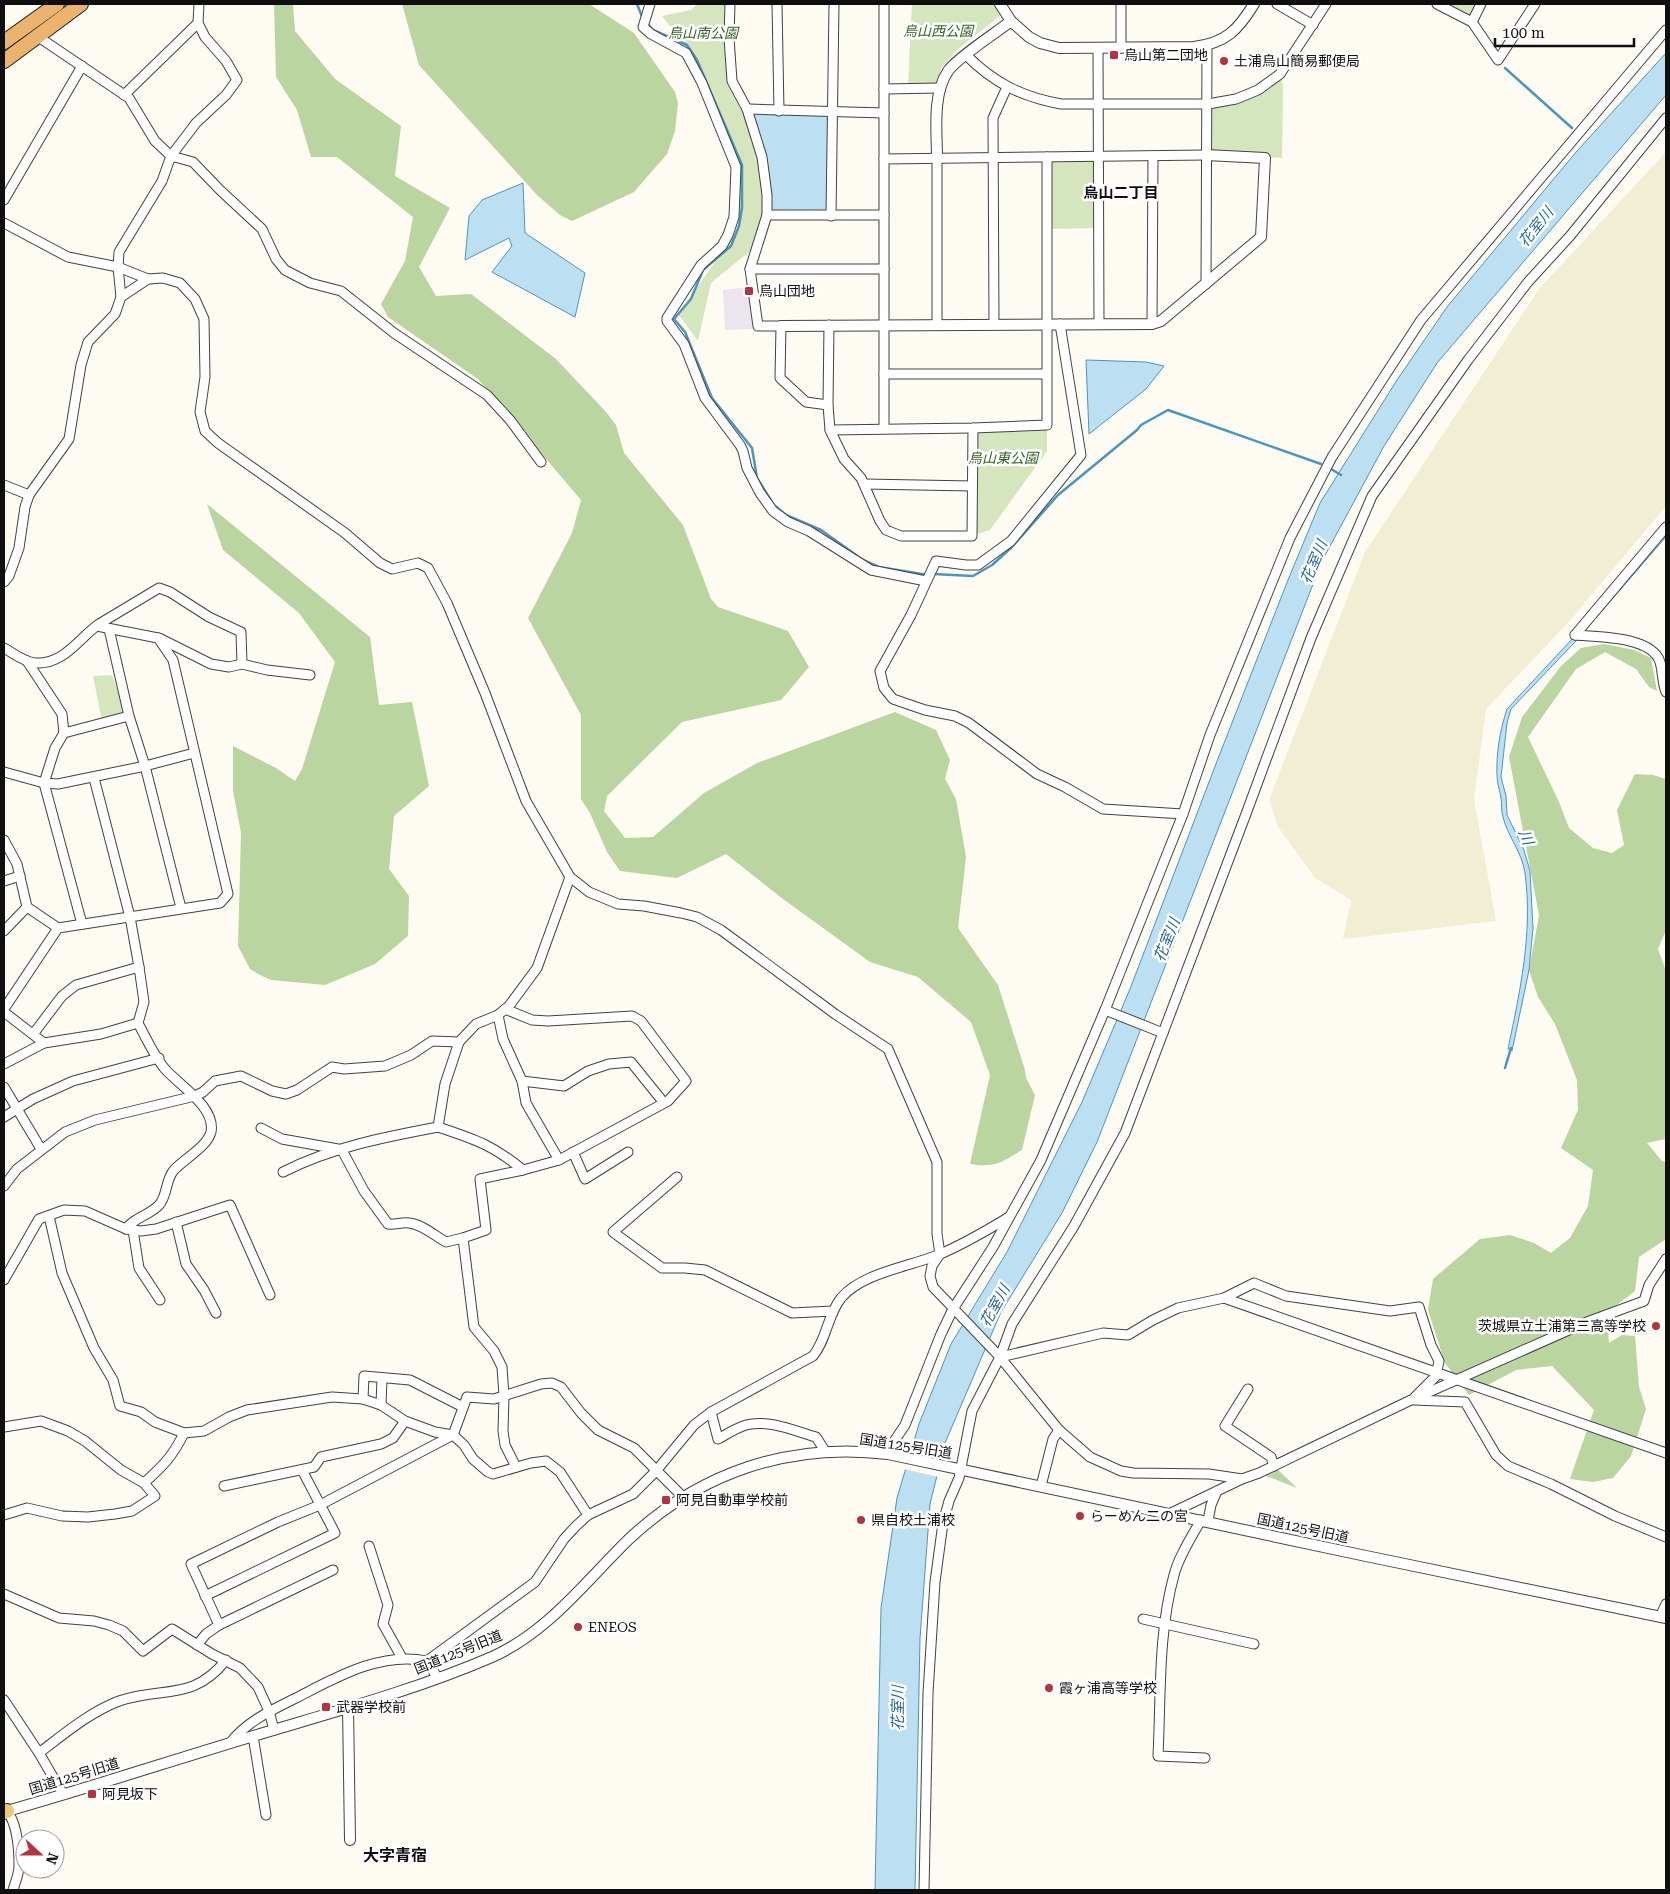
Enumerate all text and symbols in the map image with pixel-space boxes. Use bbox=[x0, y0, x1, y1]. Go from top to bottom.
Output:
scale bar bbox=[1495, 15, 1634, 47]
park label: 烏山西公園 bbox=[903, 23, 975, 39]
text: 100 m bbox=[1502, 24, 1545, 42]
park label: 烏山南公園 bbox=[668, 25, 740, 41]
place label: 烏山第二団地 bbox=[1124, 47, 1208, 63]
marker: 烏山第二団地 bbox=[1108, 49, 1120, 61]
place label: 土浦烏山簡易郵便局 bbox=[1234, 53, 1360, 69]
marker: 土浦烏山簡易郵便局 bbox=[1218, 55, 1230, 67]
district label: 烏山二丁目 bbox=[1083, 184, 1159, 202]
water label: 花室川 bbox=[1515, 202, 1558, 250]
place label: 烏山団地 bbox=[759, 283, 815, 299]
marker: 烏山団地 bbox=[743, 285, 755, 297]
park label: 烏山東公園 bbox=[968, 450, 1040, 466]
water label: 花室川 bbox=[1297, 536, 1332, 586]
water label: 川 bbox=[1515, 827, 1538, 849]
water label: 花室川 bbox=[1150, 914, 1185, 964]
water label: 花室川 bbox=[976, 1280, 1015, 1330]
place label: 茨城県立土浦第三高等学校 bbox=[1478, 1318, 1646, 1334]
marker: 茨城県立土浦第三高等学校 bbox=[1650, 1320, 1662, 1332]
street label: 国道125号旧道 bbox=[859, 1431, 953, 1461]
place label: 阿見自動車学校前 bbox=[676, 1492, 788, 1508]
marker: 阿見自動車学校前 bbox=[660, 1494, 672, 1506]
place label: らーめん二の宮 bbox=[1090, 1508, 1188, 1524]
marker: らーめん二の宮 bbox=[1074, 1510, 1086, 1522]
street label: 国道125号旧道 bbox=[1256, 1510, 1350, 1546]
place label: 県自校土浦校 bbox=[871, 1512, 955, 1528]
marker: 県自校土浦校 bbox=[855, 1514, 867, 1526]
place label: ENEOS bbox=[588, 1619, 637, 1635]
marker: ENEOS bbox=[572, 1621, 584, 1633]
street label: 国道125号旧道 bbox=[412, 1627, 504, 1677]
place label: 霞ヶ浦高等学校 bbox=[1059, 1680, 1157, 1696]
marker: 霞ヶ浦高等学校 bbox=[1043, 1682, 1055, 1694]
water label: 花室川 bbox=[889, 1684, 907, 1731]
place label: 武器学校前 bbox=[336, 1699, 406, 1715]
marker: 武器学校前 bbox=[320, 1701, 332, 1713]
street label: 国道125号旧道 bbox=[27, 1755, 121, 1797]
place label: 阿見坂下 bbox=[102, 1786, 158, 1802]
marker: 阿見坂下 bbox=[86, 1788, 98, 1800]
north arrow bbox=[15, 1829, 65, 1879]
district label: 大字青宿 bbox=[363, 1846, 427, 1865]
text: N bbox=[43, 1851, 62, 1867]

